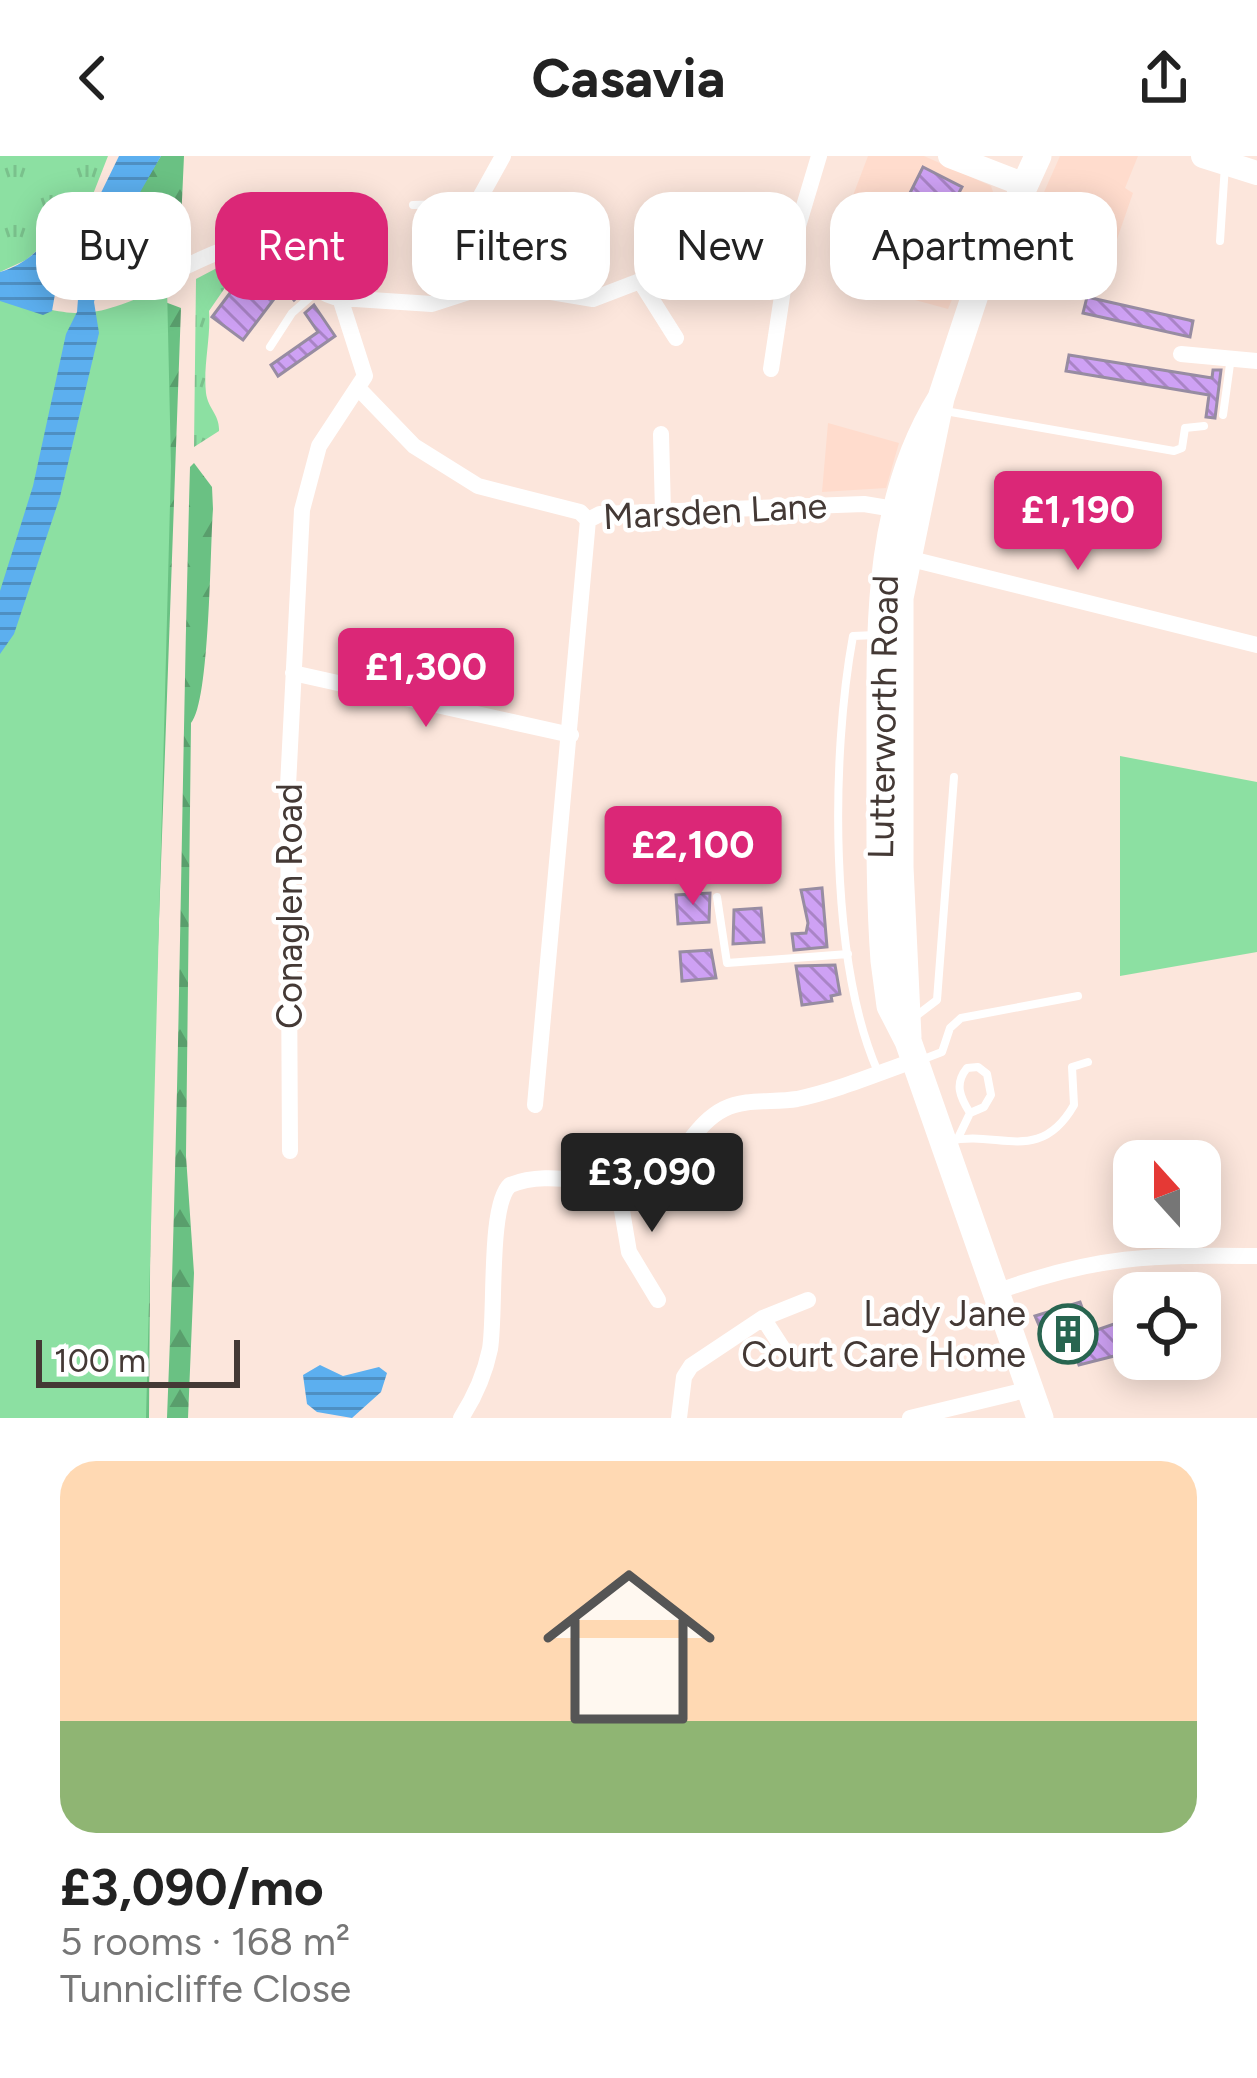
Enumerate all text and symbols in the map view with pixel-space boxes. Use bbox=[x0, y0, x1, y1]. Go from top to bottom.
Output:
icon: back bbox=[60, 45, 126, 111]
icon: share bbox=[1131, 45, 1197, 111]
text: Casavia bbox=[531, 46, 726, 111]
chip: Buy bbox=[36, 192, 191, 300]
chip: Rent bbox=[215, 192, 388, 300]
chip: Filters bbox=[412, 192, 610, 300]
chip: New bbox=[634, 192, 806, 300]
chip: Apartment bbox=[830, 192, 1117, 300]
pin: £1,190 bbox=[980, 471, 1176, 573]
street label: Marsden Lane bbox=[602, 484, 828, 538]
text: £1,190 bbox=[1021, 486, 1135, 533]
street label: Lutterworth Road bbox=[859, 575, 907, 859]
pin: £1,300 bbox=[328, 628, 524, 730]
text: £1,300 bbox=[365, 643, 487, 690]
street label: Conaglen Road bbox=[268, 783, 311, 1029]
pin: £2,100 bbox=[595, 806, 791, 908]
text: £2,100 bbox=[632, 821, 754, 868]
pin: £3,090 bbox=[554, 1133, 750, 1235]
north arrow bbox=[1113, 1140, 1221, 1248]
map controls bbox=[1113, 1140, 1221, 1380]
text: £3,090 bbox=[588, 1148, 716, 1195]
button: locate bbox=[1113, 1272, 1221, 1380]
place label: Lady Jane Court Care Home bbox=[741, 1292, 1026, 1376]
building icon: Lady Jane Court Care Home bbox=[1037, 1303, 1099, 1365]
scale bar bbox=[36, 1334, 240, 1387]
text: 100 m bbox=[54, 1341, 146, 1380]
icon: home bbox=[521, 1539, 737, 1755]
text: £3,090/mo bbox=[60, 1857, 324, 1918]
text: 5 rooms · 168 m² bbox=[60, 1918, 350, 1965]
text: Tunnicliffe Close bbox=[60, 1965, 351, 2012]

